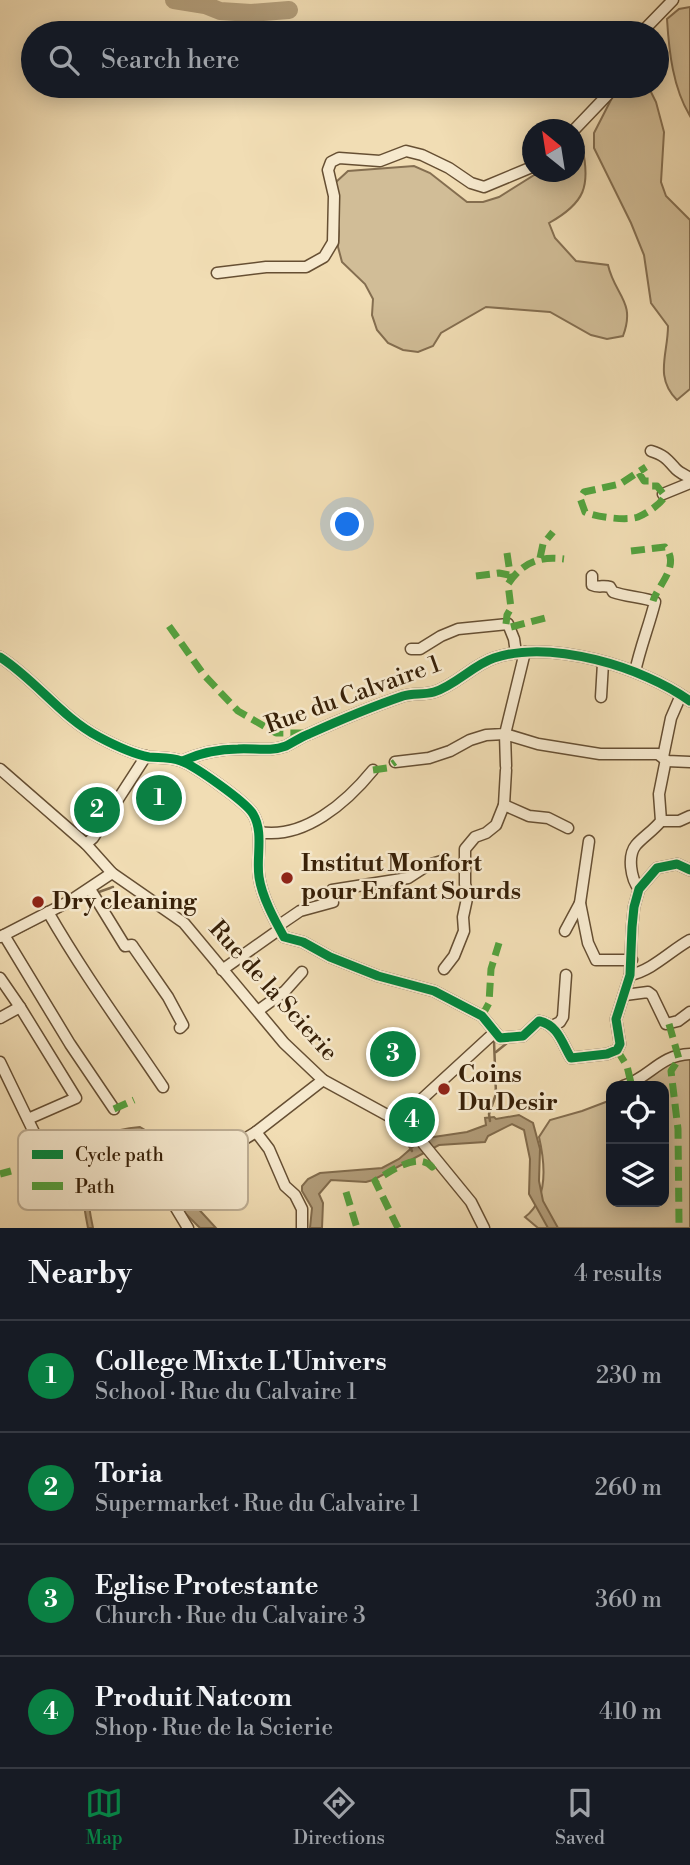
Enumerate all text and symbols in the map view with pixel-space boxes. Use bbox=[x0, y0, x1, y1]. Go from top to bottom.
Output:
search box bbox=[21, 21, 669, 98]
icon: search bbox=[45, 41, 83, 79]
text: Search here bbox=[101, 44, 240, 76]
north arrow bbox=[522, 119, 585, 182]
your location bbox=[330, 507, 364, 541]
street label: Rue du Calvaire 1 bbox=[261, 649, 446, 741]
pin: 1 bbox=[136, 772, 182, 824]
pin: 2 bbox=[74, 784, 120, 836]
place label: Institut Monfort pour Enfant Sourds bbox=[301, 849, 521, 907]
marker: Institut Monfort pour Enfant Sourds bbox=[279, 870, 295, 886]
place label: Dry cleaning bbox=[52, 887, 198, 917]
marker: Dry cleaning bbox=[30, 894, 46, 910]
street label: Rue de la Scierie bbox=[202, 914, 344, 1068]
pin: 3 bbox=[370, 1028, 416, 1080]
place label: Coins Du Desir bbox=[458, 1060, 558, 1118]
marker: Coins Du Desir bbox=[436, 1081, 452, 1097]
map controls bbox=[606, 1081, 669, 1207]
button: locate bbox=[606, 1081, 669, 1144]
pin: 4 bbox=[389, 1094, 435, 1146]
legend bbox=[18, 1130, 248, 1210]
text: Cycle path bbox=[75, 1143, 164, 1167]
button: layers bbox=[606, 1144, 669, 1207]
text: Path bbox=[75, 1175, 115, 1199]
text: Nearby bbox=[28, 1255, 132, 1293]
text: 4 results bbox=[574, 1260, 662, 1288]
text: College Mixte L'Univers bbox=[95, 1346, 387, 1378]
text: 1 bbox=[45, 1362, 57, 1390]
text: 230 m bbox=[596, 1362, 662, 1390]
text: School · Rue du Calvaire 1 bbox=[95, 1378, 357, 1406]
text: Toria bbox=[95, 1458, 163, 1490]
text: 2 bbox=[44, 1474, 58, 1502]
text: 260 m bbox=[595, 1474, 662, 1502]
text: Supermarket · Rue du Calvaire 1 bbox=[95, 1490, 420, 1518]
text: Eglise Protestante bbox=[95, 1570, 318, 1602]
text: 3 bbox=[44, 1586, 58, 1614]
text: 360 m bbox=[595, 1586, 662, 1614]
text: Church · Rue du Calvaire 3 bbox=[95, 1602, 366, 1630]
text: Produit Natcom bbox=[95, 1682, 292, 1714]
text: 4 bbox=[43, 1698, 59, 1726]
text: 410 m bbox=[599, 1698, 662, 1726]
text: Shop · Rue de la Scierie bbox=[95, 1714, 333, 1742]
tab: Map bbox=[85, 1784, 123, 1850]
tab: Directions bbox=[293, 1784, 385, 1850]
tab: Saved bbox=[555, 1784, 605, 1850]

